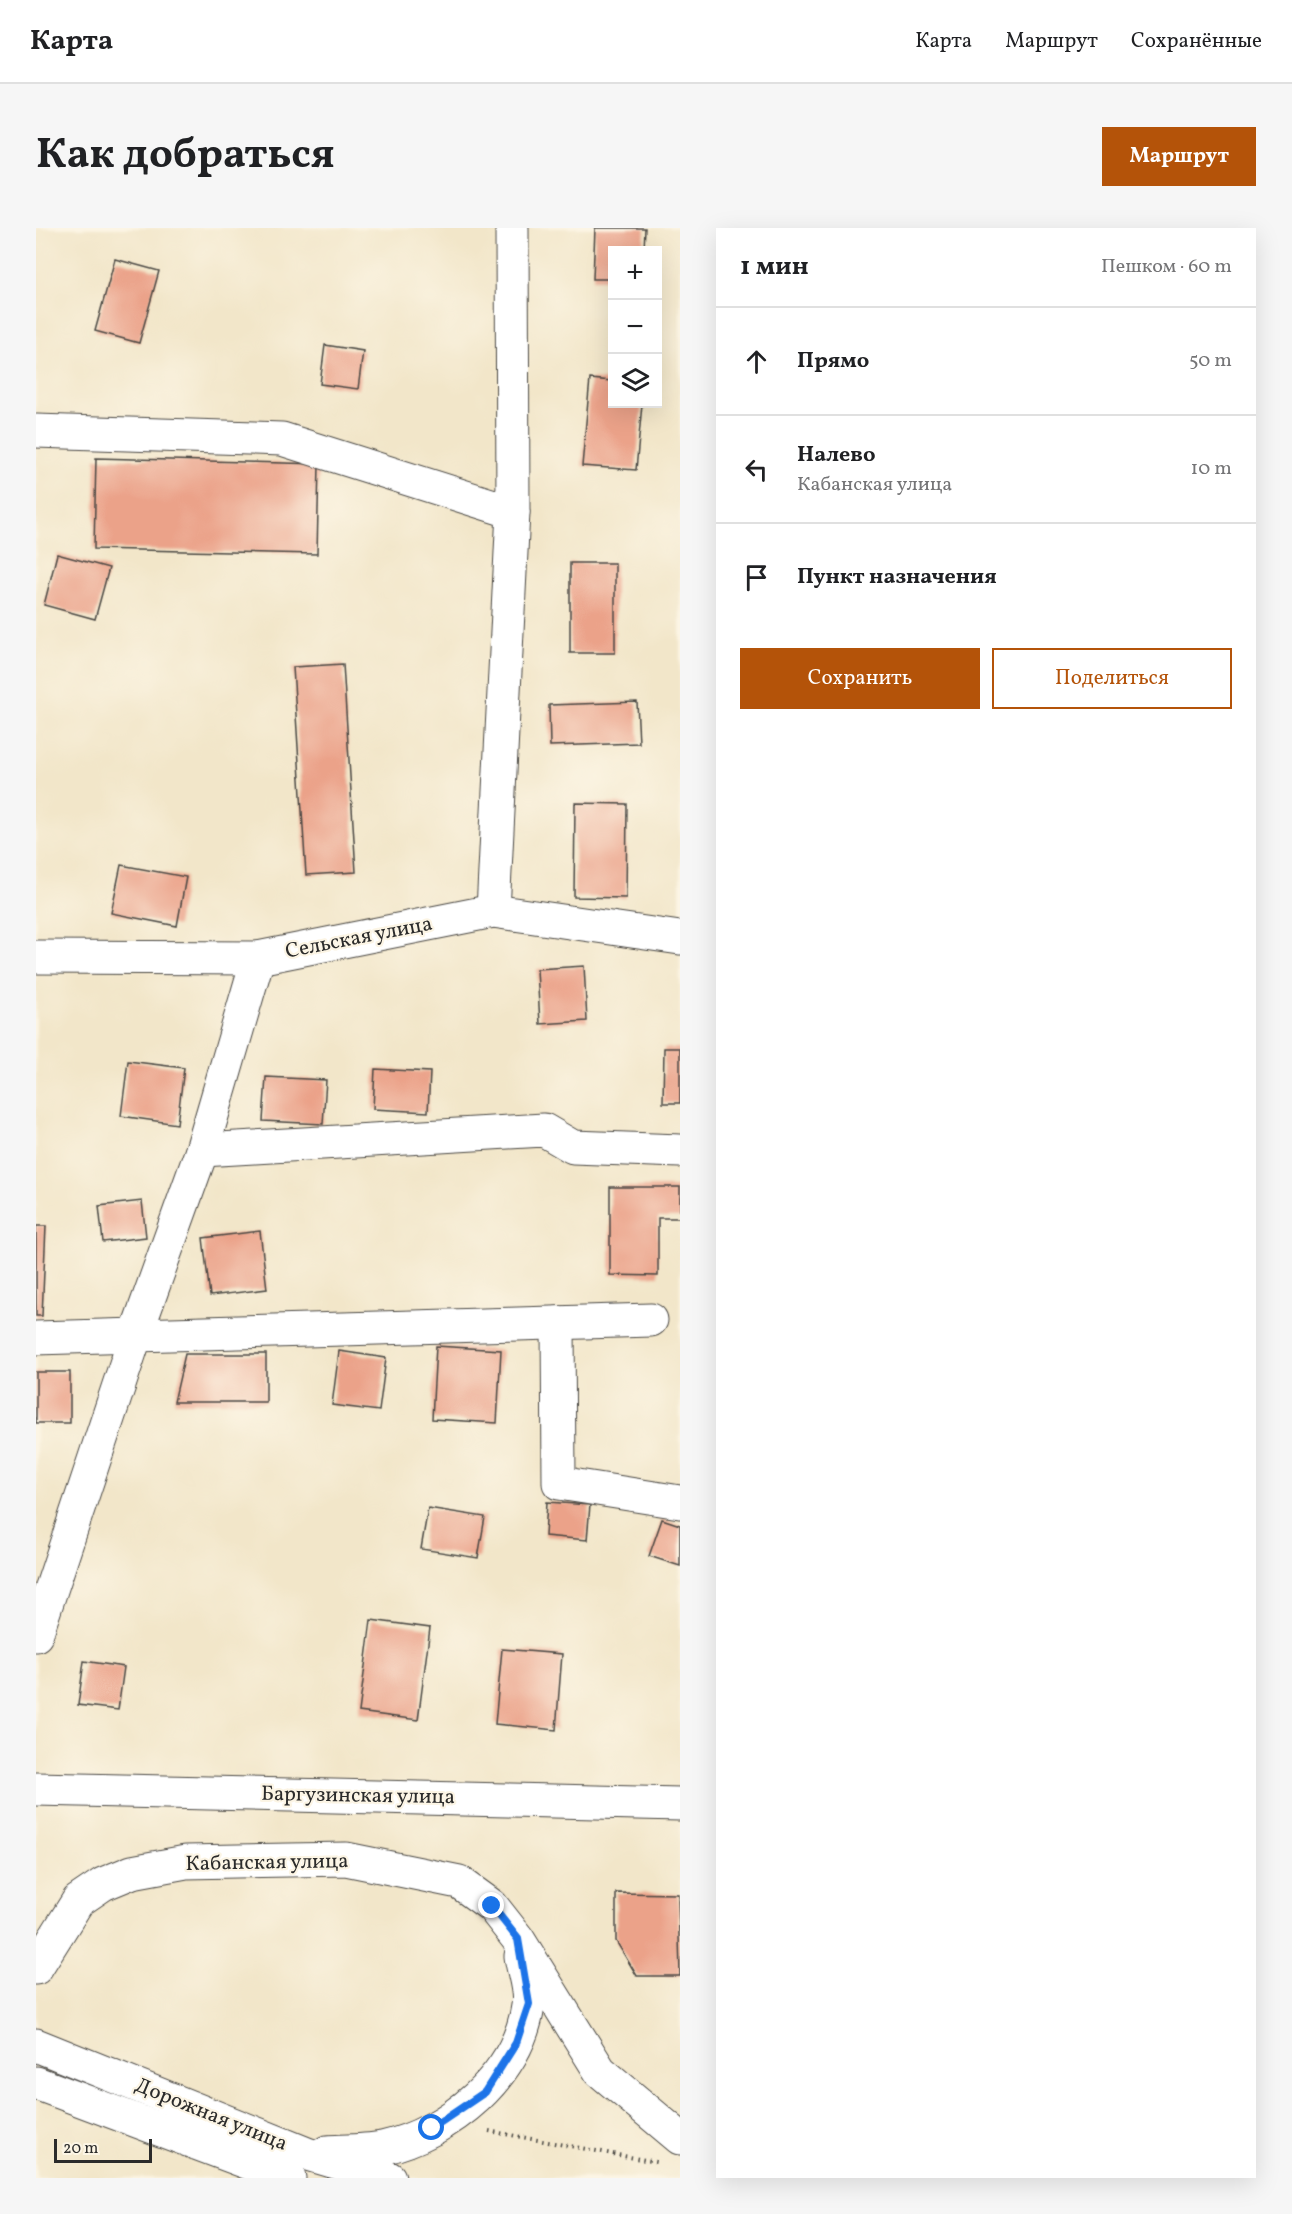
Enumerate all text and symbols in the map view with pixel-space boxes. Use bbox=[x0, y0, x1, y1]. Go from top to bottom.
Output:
text: Карта bbox=[30, 22, 113, 61]
text: Карта bbox=[915, 27, 972, 56]
text: Маршрут bbox=[1005, 27, 1098, 56]
text: Сохранённые bbox=[1131, 27, 1262, 56]
text: Как добраться bbox=[36, 127, 335, 186]
button: Маршрут bbox=[1102, 127, 1256, 186]
map controls bbox=[608, 246, 662, 408]
button: + bbox=[608, 246, 662, 300]
text: 1 мин bbox=[740, 249, 809, 285]
text: Пешком · 60 m bbox=[1101, 253, 1232, 281]
button: − bbox=[608, 300, 662, 354]
icon: ahead bbox=[740, 345, 773, 378]
text: Прямо bbox=[797, 346, 869, 377]
text: 50 m bbox=[1189, 347, 1232, 375]
button: layers bbox=[608, 354, 662, 408]
text: Налево bbox=[797, 440, 876, 471]
icon: left bbox=[740, 453, 773, 486]
text: 10 m bbox=[1191, 455, 1232, 483]
text: Кабанская улица bbox=[797, 471, 952, 499]
icon: arrive bbox=[740, 561, 773, 594]
text: Пункт назначения bbox=[797, 562, 997, 593]
button: Сохранить bbox=[740, 648, 980, 709]
button: Поделиться bbox=[992, 648, 1232, 709]
street label: Сельская улица bbox=[283, 910, 435, 966]
street label: Баргузинская улица bbox=[261, 1780, 455, 1812]
street label: Кабанская улица bbox=[185, 1847, 349, 1879]
route end bbox=[478, 1892, 504, 1918]
street label: Дорожная улица bbox=[130, 2071, 292, 2159]
route start bbox=[418, 2114, 444, 2140]
scale bar bbox=[54, 2136, 152, 2164]
text: 20 m bbox=[63, 2138, 98, 2160]

